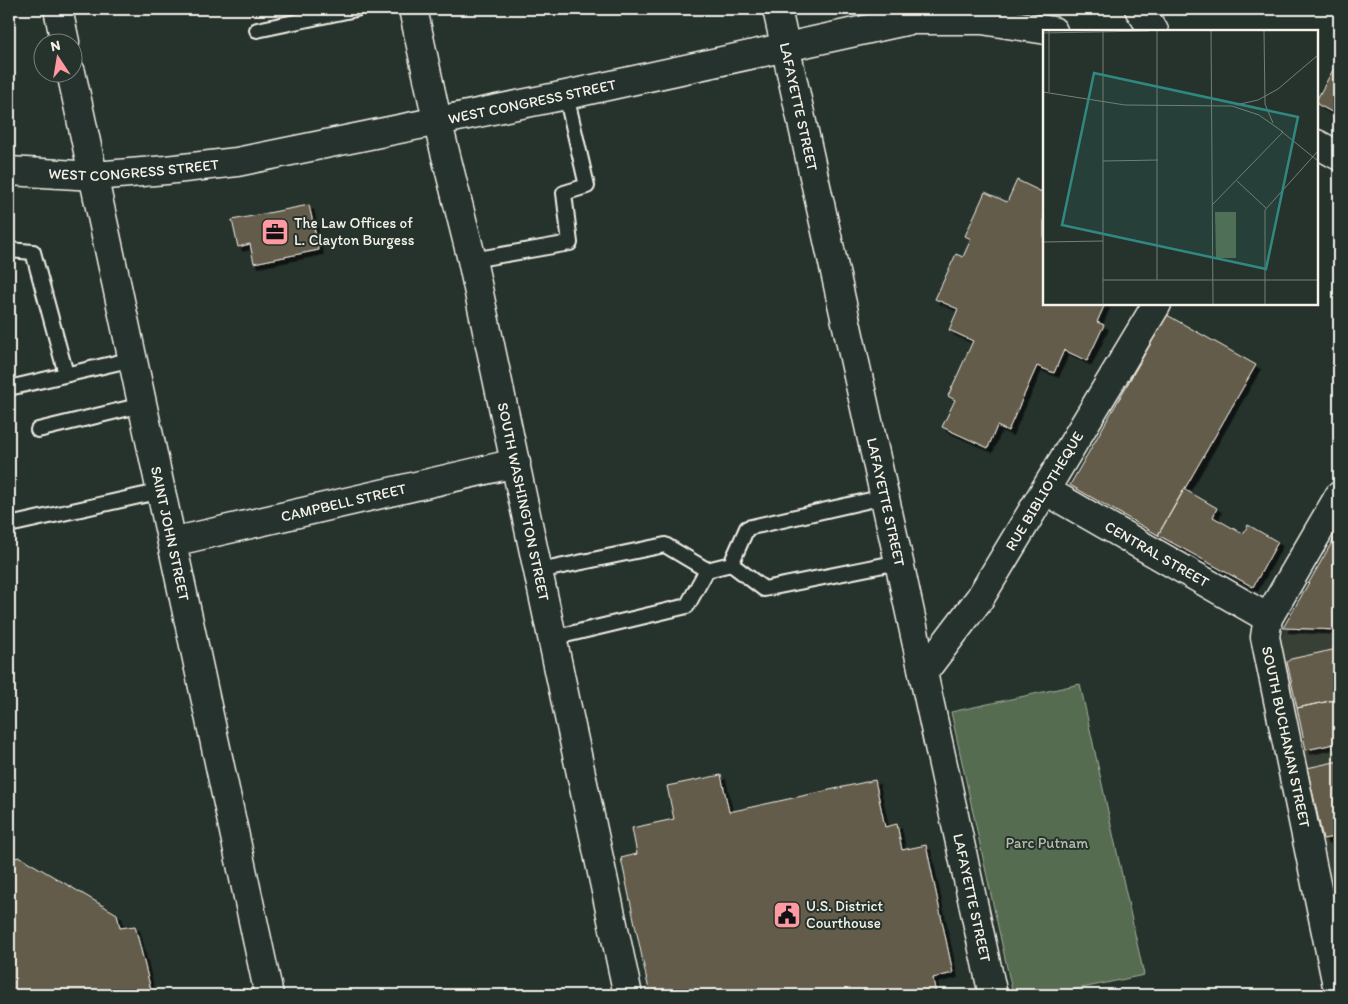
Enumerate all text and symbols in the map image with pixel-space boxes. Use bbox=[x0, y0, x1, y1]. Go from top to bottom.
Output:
inset map bbox=[1043, 30, 1318, 305]
north arrow bbox=[32, 32, 82, 82]
text: N bbox=[49, 36, 62, 55]
street label: LAFAYETTE STREET bbox=[776, 41, 822, 173]
street label: WEST CONGRESS STREET bbox=[446, 75, 618, 128]
street label: WEST CONGRESS STREET bbox=[48, 155, 220, 185]
place label: The Law Offices of L. Clayton Burgess bbox=[294, 214, 415, 249]
office icon: The Law Offices of L. Clayton Burgess bbox=[260, 217, 290, 247]
street label: SOUTH WASHINGTON STREET bbox=[493, 401, 553, 603]
street label: RUE BIBLIOTHEQUE bbox=[1002, 428, 1087, 554]
street label: LAFAYETTE STREET bbox=[863, 436, 909, 569]
street label: SAINT JOHN STREET bbox=[147, 465, 193, 603]
street label: CAMPBELL STREET bbox=[279, 479, 409, 526]
street label: CENTRAL STREET bbox=[1102, 517, 1213, 592]
street label: SOUTH BUCHANAN STREET bbox=[1258, 645, 1314, 830]
street label: LAFAYETTE STREET bbox=[949, 832, 995, 964]
park label: Parc Putnam bbox=[1006, 834, 1088, 852]
place label: U.S. District Courthouse bbox=[806, 897, 884, 932]
public building icon: U.S. District Courthouse bbox=[772, 900, 802, 930]

